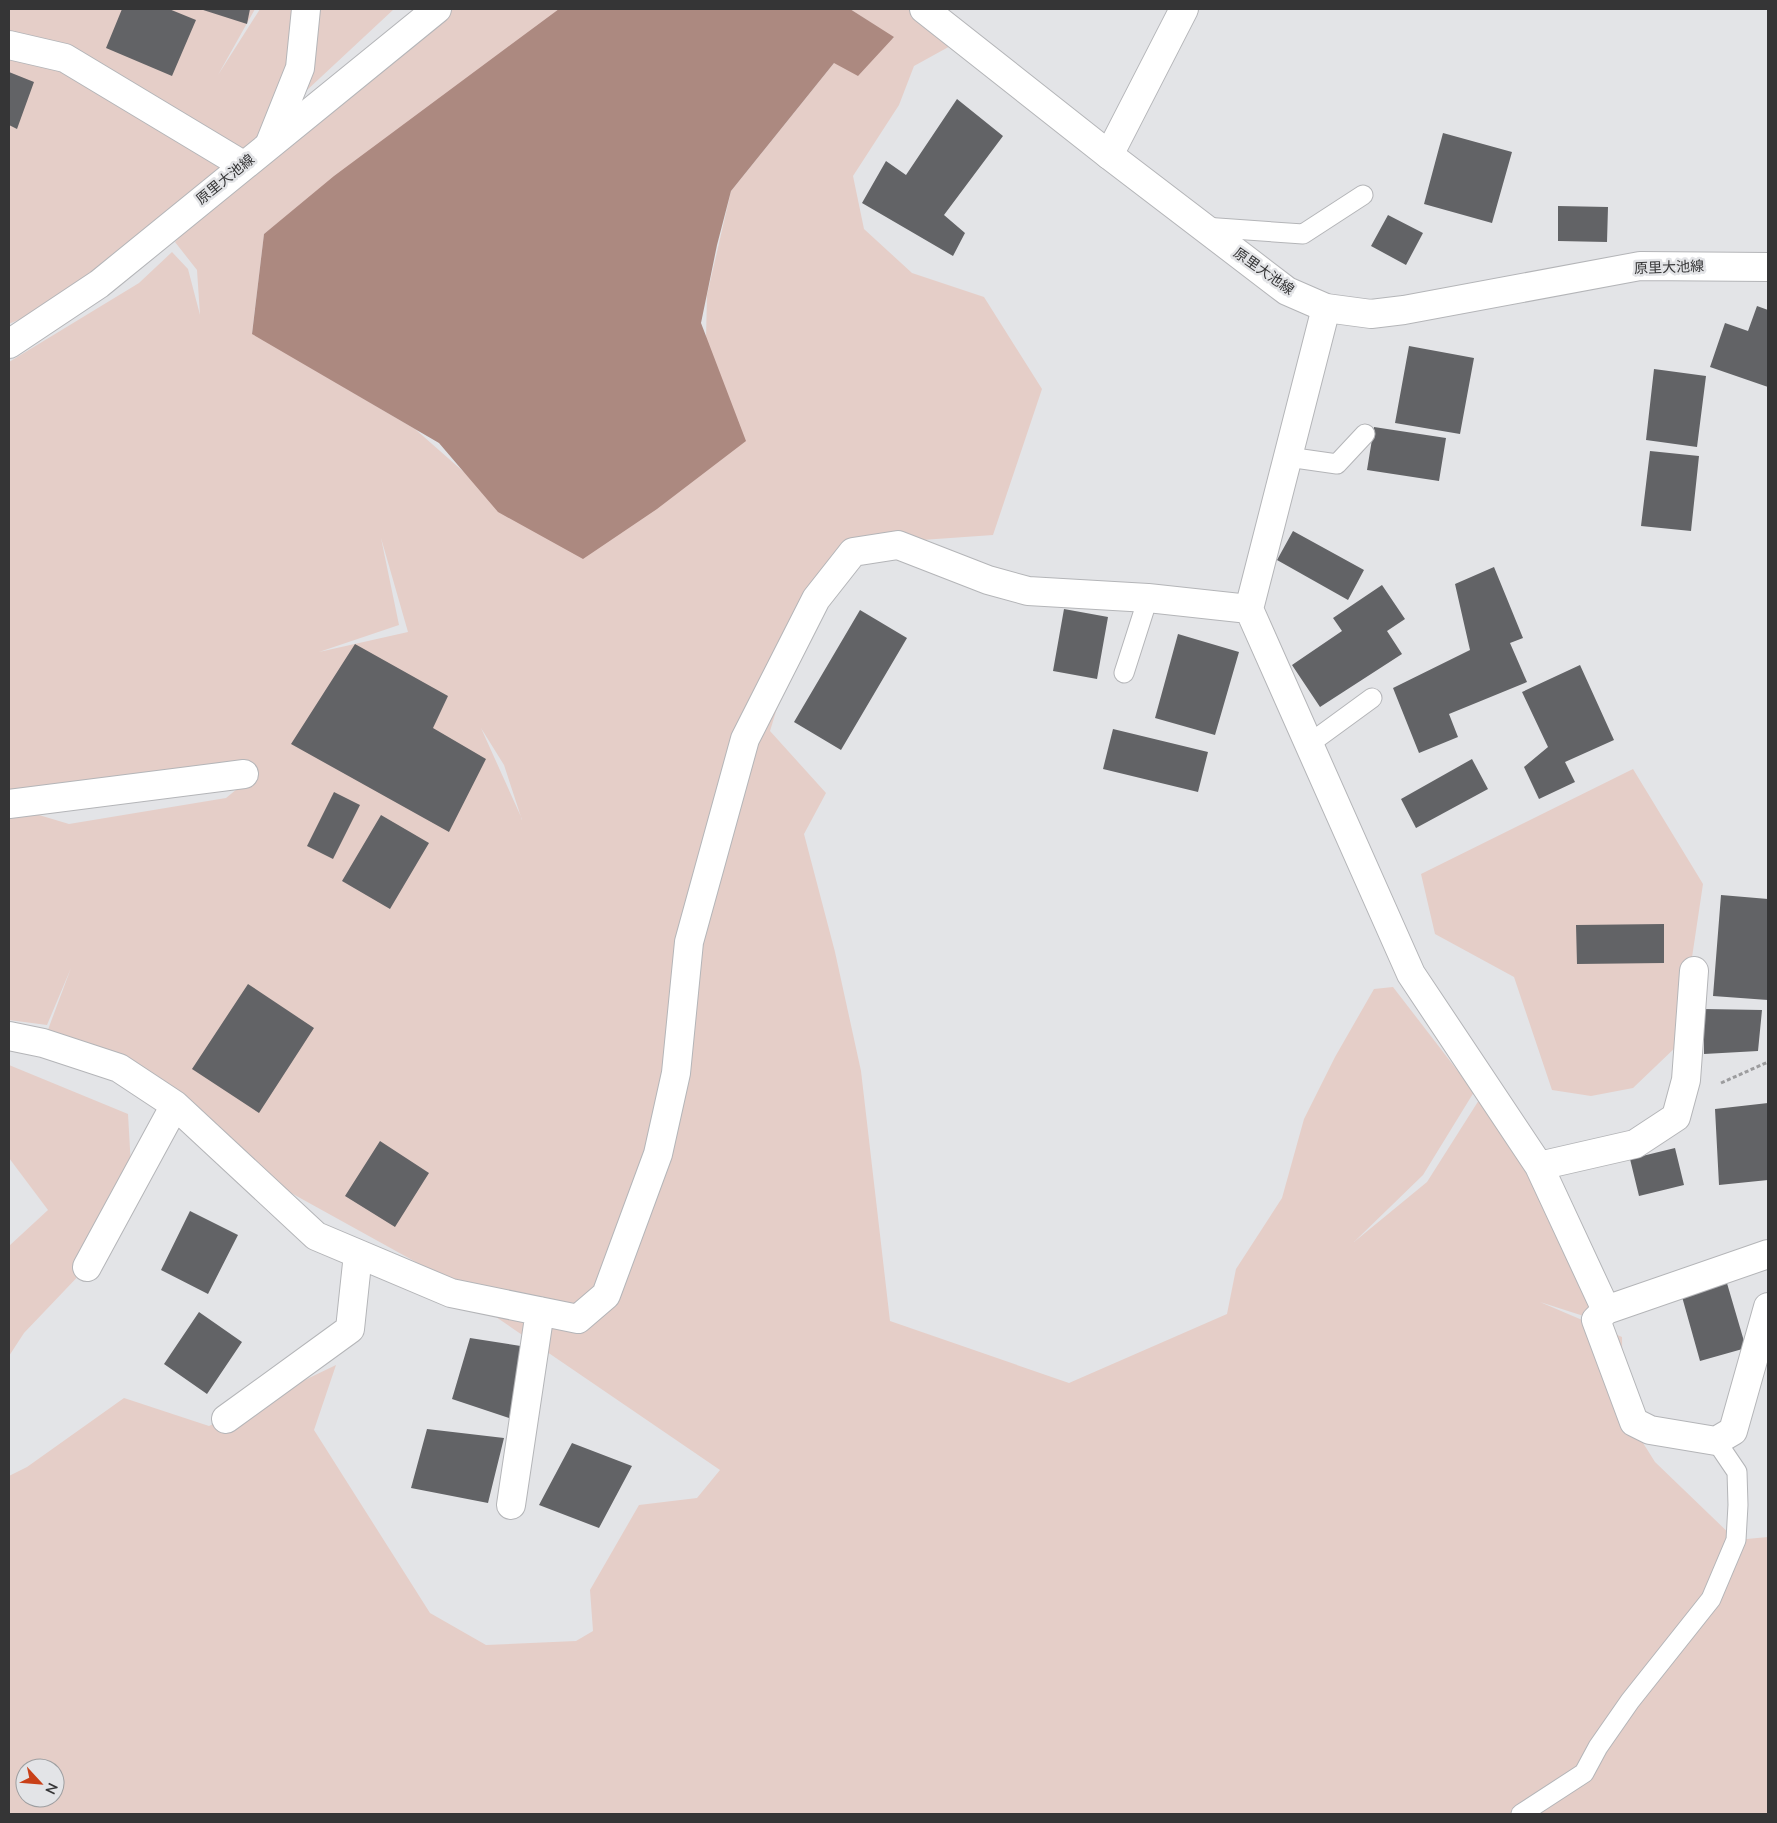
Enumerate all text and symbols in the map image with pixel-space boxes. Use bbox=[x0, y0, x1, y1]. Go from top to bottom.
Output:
street label: 原里大池線 bbox=[192, 150, 258, 209]
street label: 原里大池線 bbox=[1230, 244, 1298, 299]
street label: 原里大池線 bbox=[1634, 257, 1704, 278]
north arrow bbox=[15, 1758, 65, 1808]
text: N bbox=[40, 1780, 62, 1797]

